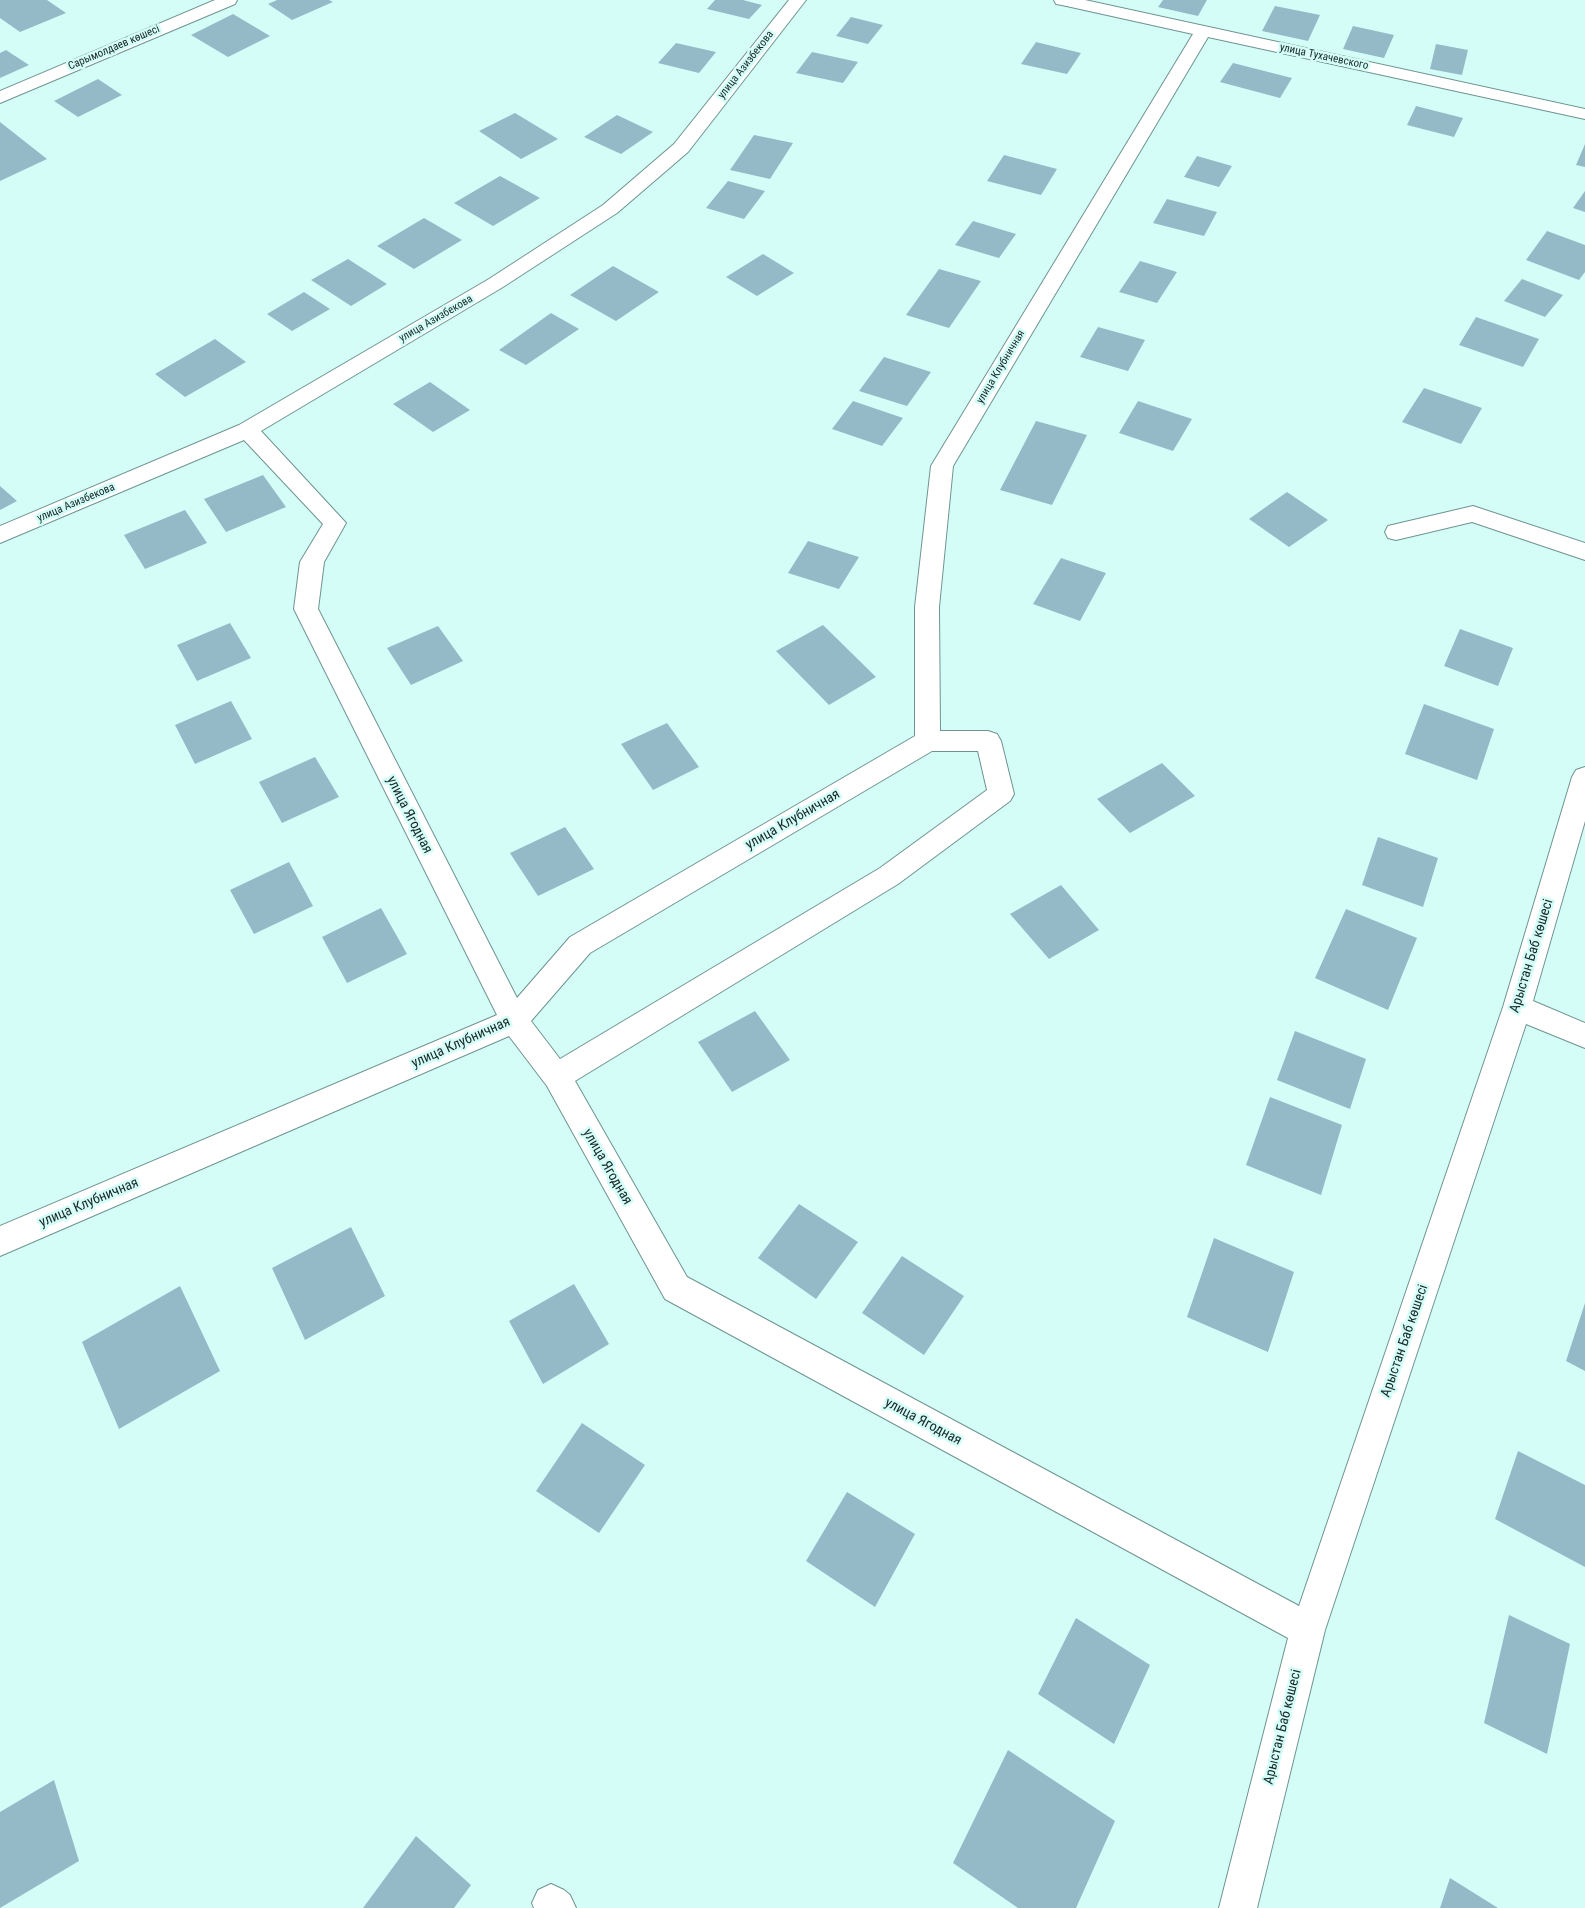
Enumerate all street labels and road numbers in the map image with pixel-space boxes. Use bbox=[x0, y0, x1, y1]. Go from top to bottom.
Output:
street label: Сарымолдаев көшесі bbox=[66, 23, 162, 73]
street label: улица Азизбекова bbox=[715, 28, 777, 102]
street label: улица Тухачевского bbox=[1278, 41, 1370, 73]
street label: улица Азизбекова bbox=[397, 293, 475, 345]
street label: улица Клубничная bbox=[974, 328, 1028, 406]
street label: улица Азизбекова bbox=[35, 481, 117, 525]
street label: улица Ягодная bbox=[382, 773, 436, 857]
street label: улица Клубничная bbox=[743, 786, 843, 854]
street label: Арыстан Баб көшесі bbox=[1507, 897, 1557, 1015]
street label: улица Клубничная bbox=[409, 1014, 513, 1072]
street label: улица Ягодная bbox=[579, 1126, 635, 1208]
street label: улица Клубничная bbox=[37, 1175, 141, 1231]
street label: Арыстан Баб көшесі bbox=[1378, 1283, 1432, 1399]
street label: улица Ягодная bbox=[882, 1395, 964, 1449]
street label: Арыстан Баб көшесі bbox=[1261, 1668, 1305, 1786]

